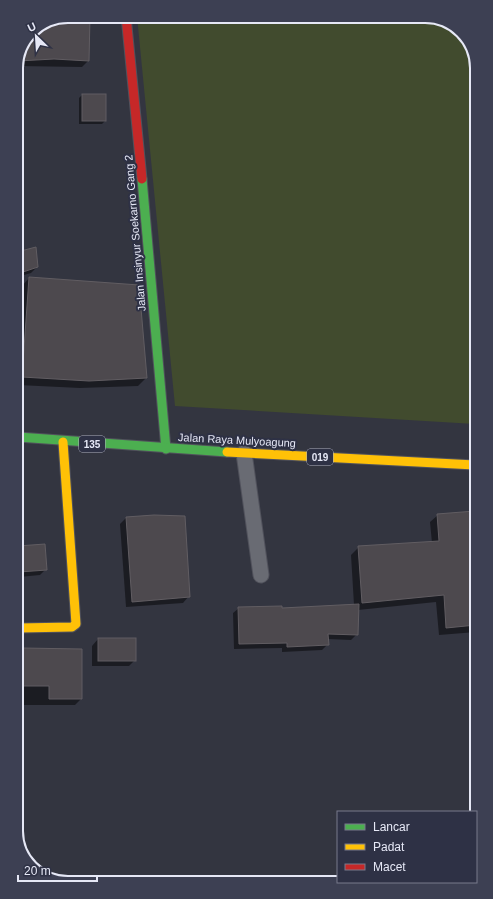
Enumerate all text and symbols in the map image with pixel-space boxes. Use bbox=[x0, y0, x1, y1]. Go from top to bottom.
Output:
north arrow bbox=[16, 16, 56, 56]
text: U bbox=[26, 20, 38, 34]
street label: Jalan Insinyur Soekarno Gang 2 bbox=[122, 154, 148, 312]
street label: Jalan Raya Mulyoagung bbox=[178, 431, 296, 449]
road number: 135 bbox=[79, 436, 105, 452]
road number: 019 bbox=[307, 449, 333, 465]
legend bbox=[337, 811, 477, 883]
text: Lancar bbox=[373, 820, 410, 834]
text: Padat bbox=[373, 840, 405, 854]
scale bar bbox=[18, 857, 97, 883]
text: Macet bbox=[373, 860, 406, 874]
text: 20 m bbox=[24, 864, 51, 878]

